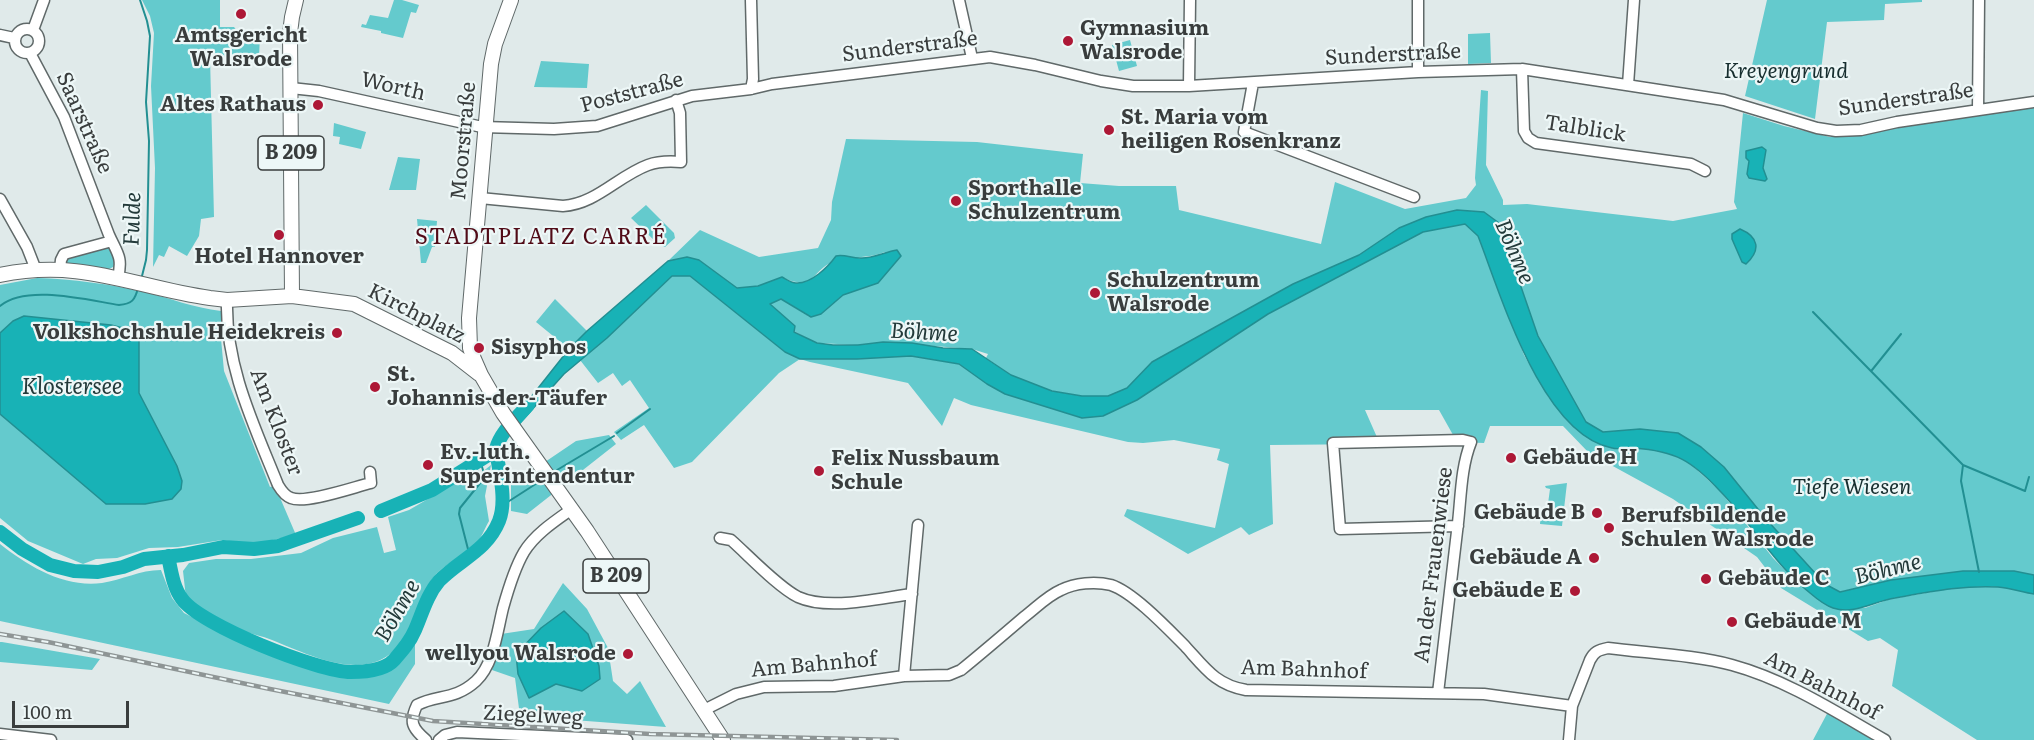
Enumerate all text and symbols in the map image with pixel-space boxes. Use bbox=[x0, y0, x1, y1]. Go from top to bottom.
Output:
marker: Amtsgericht Walsrode bbox=[234, 7, 248, 21]
place label: Gymnasium Walsrode bbox=[1080, 16, 1209, 66]
place label: Amtsgericht Walsrode bbox=[175, 23, 307, 73]
street label: Sunderstraße bbox=[841, 26, 979, 68]
marker: Gymnasium Walsrode bbox=[1061, 34, 1075, 48]
street label: Sunderstraße bbox=[1324, 39, 1462, 71]
park label: Kreyengrund bbox=[1724, 59, 1848, 85]
street label: Worth bbox=[358, 67, 428, 107]
street label: Poststraße bbox=[578, 67, 686, 119]
street label: Saarstraße bbox=[50, 68, 118, 178]
street label: Sunderstraße bbox=[1837, 78, 1975, 122]
street label: Moorstraße bbox=[446, 81, 482, 201]
place label: Altes Rathaus bbox=[160, 92, 306, 118]
marker: Altes Rathaus bbox=[311, 98, 325, 112]
place label: St. Maria vom heiligen Rosenkranz bbox=[1121, 105, 1341, 155]
street label: Talblick bbox=[1543, 110, 1627, 148]
marker: St. Maria vom heiligen Rosenkranz bbox=[1102, 123, 1116, 137]
road number: B 209 bbox=[258, 136, 324, 170]
place label: Sporthalle Schulzentrum bbox=[968, 176, 1120, 226]
water label: Fulde bbox=[119, 192, 147, 246]
marker: Sporthalle Schulzentrum bbox=[949, 194, 963, 208]
water label: Böhme bbox=[1489, 216, 1539, 288]
district label: STADTPLATZ CARRÉ bbox=[415, 225, 667, 251]
marker: Hotel Hannover bbox=[272, 228, 286, 242]
place label: Hotel Hannover bbox=[194, 244, 364, 270]
place label: Schulzentrum Walsrode bbox=[1107, 268, 1259, 318]
street label: Kirchplatz bbox=[363, 279, 469, 349]
marker: Schulzentrum Walsrode bbox=[1088, 286, 1102, 300]
water label: Böhme bbox=[889, 318, 959, 348]
place label: Volkshochshule Heidekreis bbox=[33, 320, 325, 346]
marker: Volkshochshule Heidekreis bbox=[330, 326, 344, 340]
place label: Sisyphos bbox=[491, 335, 586, 361]
marker: Sisyphos bbox=[472, 341, 486, 355]
place label: St. Johannis-der-Täufer bbox=[387, 362, 607, 412]
street label: Am Kloster bbox=[244, 365, 308, 479]
water label: Klostersee bbox=[22, 375, 122, 401]
marker: St. Johannis-der-Täufer bbox=[368, 380, 382, 394]
place label: Ev.-luth. Superintendentur bbox=[440, 440, 635, 490]
place label: Gebäude H bbox=[1523, 445, 1637, 471]
place label: Felix Nussbaum Schule bbox=[831, 446, 1000, 496]
marker: Gebäude H bbox=[1504, 451, 1518, 465]
marker: Ev.-luth. Superintendentur bbox=[421, 458, 435, 472]
marker: Felix Nussbaum Schule bbox=[812, 464, 826, 478]
street label: An der Frauenwiese bbox=[1409, 466, 1459, 664]
park label: Tiefe Wiesen bbox=[1793, 475, 1911, 501]
place label: Gebäude B bbox=[1474, 500, 1585, 526]
place label: Berufsbildende Schulen Walsrode bbox=[1621, 503, 1814, 553]
marker: Gebäude B bbox=[1590, 506, 1604, 520]
marker: Berufsbildende Schulen Walsrode bbox=[1602, 521, 1616, 535]
place label: Gebäude A bbox=[1469, 545, 1582, 571]
water label: Böhme bbox=[1852, 549, 1924, 591]
marker: Gebäude A bbox=[1587, 551, 1601, 565]
road number: B 209 bbox=[583, 559, 649, 593]
place label: Gebäude C bbox=[1718, 566, 1830, 592]
marker: Gebäude C bbox=[1699, 572, 1713, 586]
water label: Böhme bbox=[370, 575, 426, 647]
place label: Gebäude E bbox=[1452, 578, 1563, 604]
marker: Gebäude E bbox=[1568, 584, 1582, 598]
place label: Gebäude M bbox=[1744, 609, 1862, 635]
marker: Gebäude M bbox=[1725, 615, 1739, 629]
place label: wellyou Walsrode bbox=[425, 641, 616, 667]
street label: Am Bahnhof bbox=[1760, 646, 1884, 726]
marker: wellyou Walsrode bbox=[621, 647, 635, 661]
street label: Am Bahnhof bbox=[750, 647, 878, 683]
street label: Am Bahnhof bbox=[1240, 655, 1368, 685]
scale bar bbox=[15, 689, 132, 727]
text: 100 m bbox=[23, 698, 72, 725]
street label: Ziegelweg bbox=[482, 701, 584, 731]

